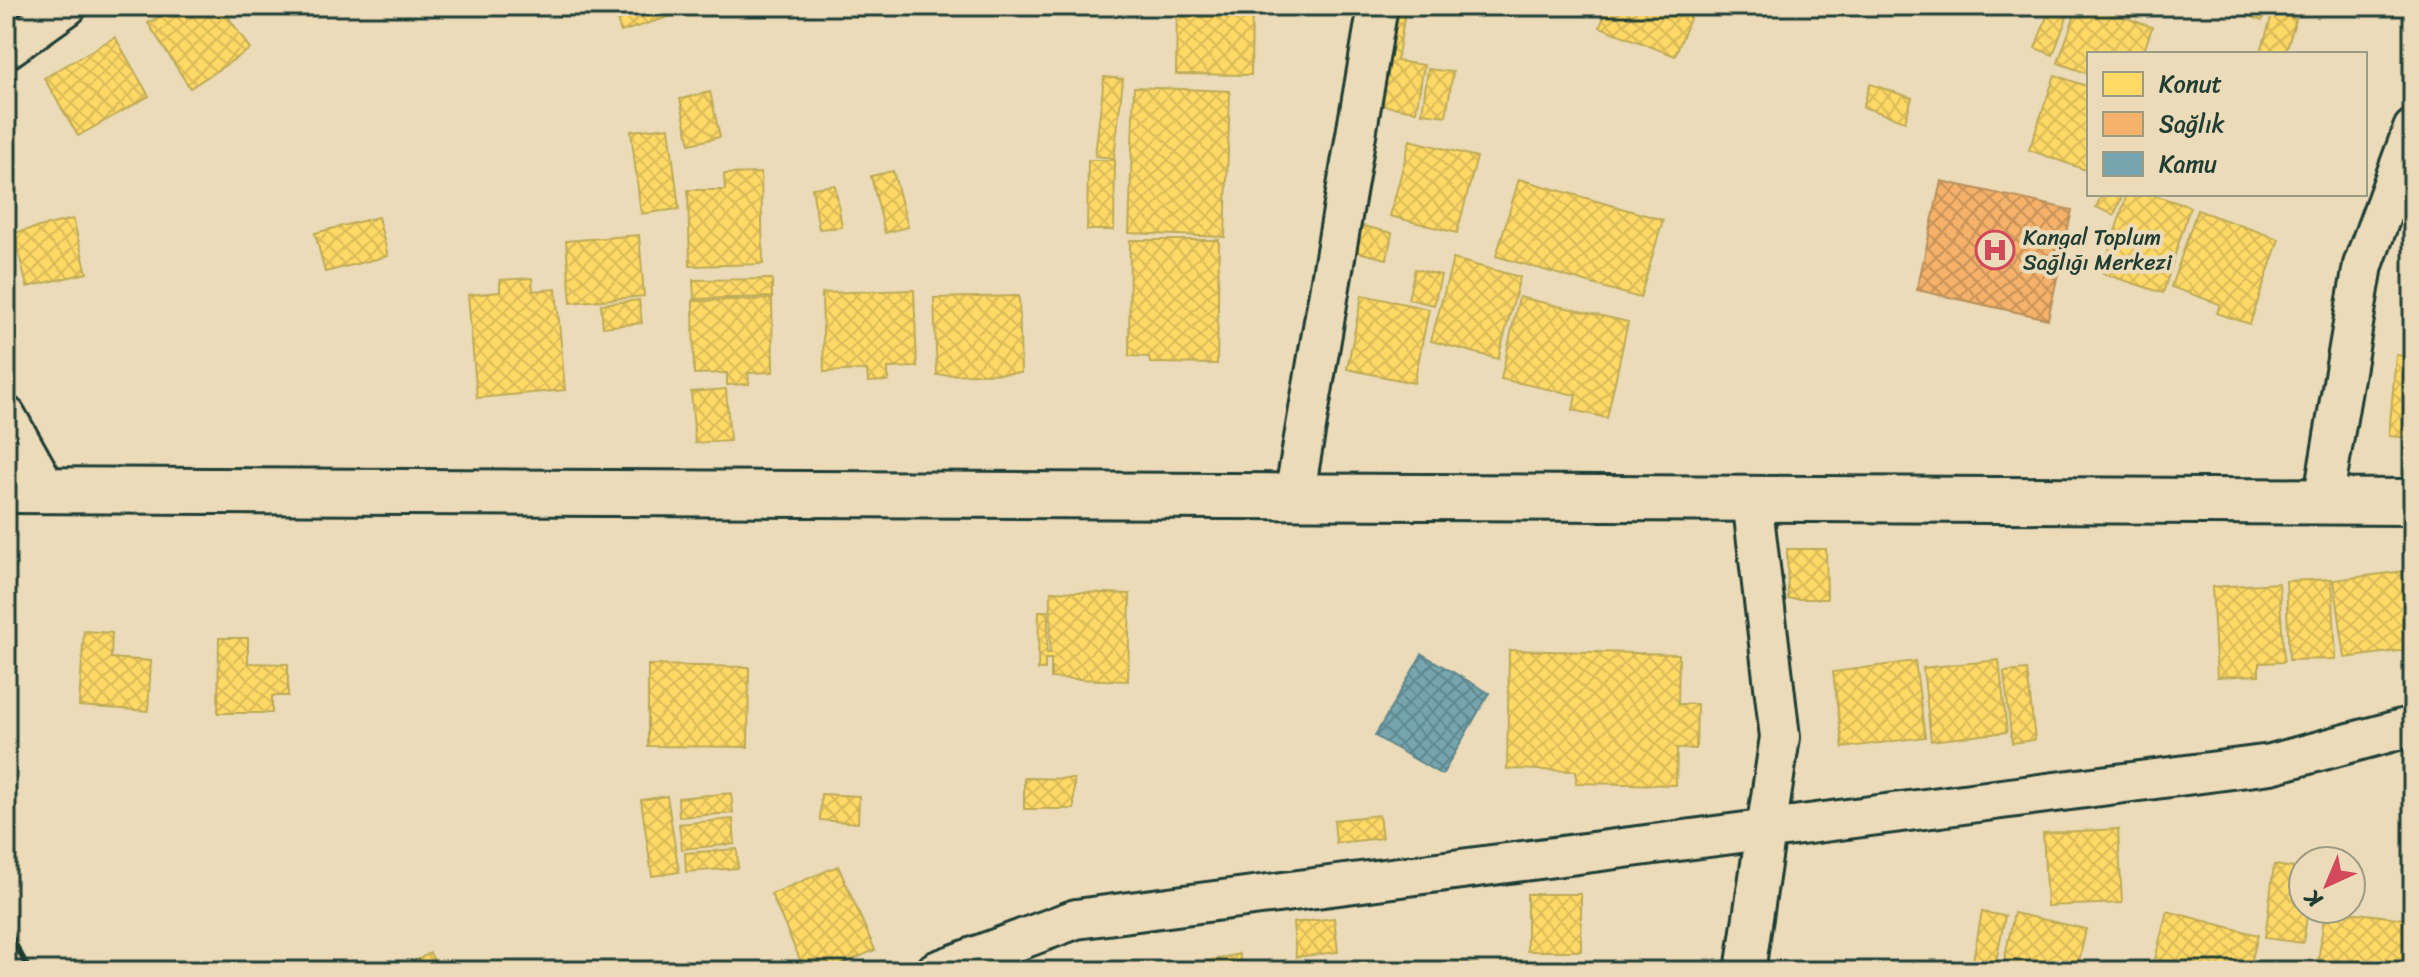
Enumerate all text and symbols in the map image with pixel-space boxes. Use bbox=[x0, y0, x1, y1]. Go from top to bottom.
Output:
legend bbox=[2087, 52, 2367, 196]
text: Konut bbox=[2159, 63, 2222, 105]
text: Sağlık bbox=[2159, 103, 2225, 145]
text: Kamu bbox=[2159, 143, 2217, 185]
place label: Kangal Toplum Sağlığı Merkezi bbox=[2023, 218, 2173, 282]
hospital icon: Kangal Toplum Sağlığı Merkezi bbox=[1974, 229, 2016, 271]
north arrow bbox=[2287, 845, 2367, 925]
text: K bbox=[2294, 879, 2333, 918]

